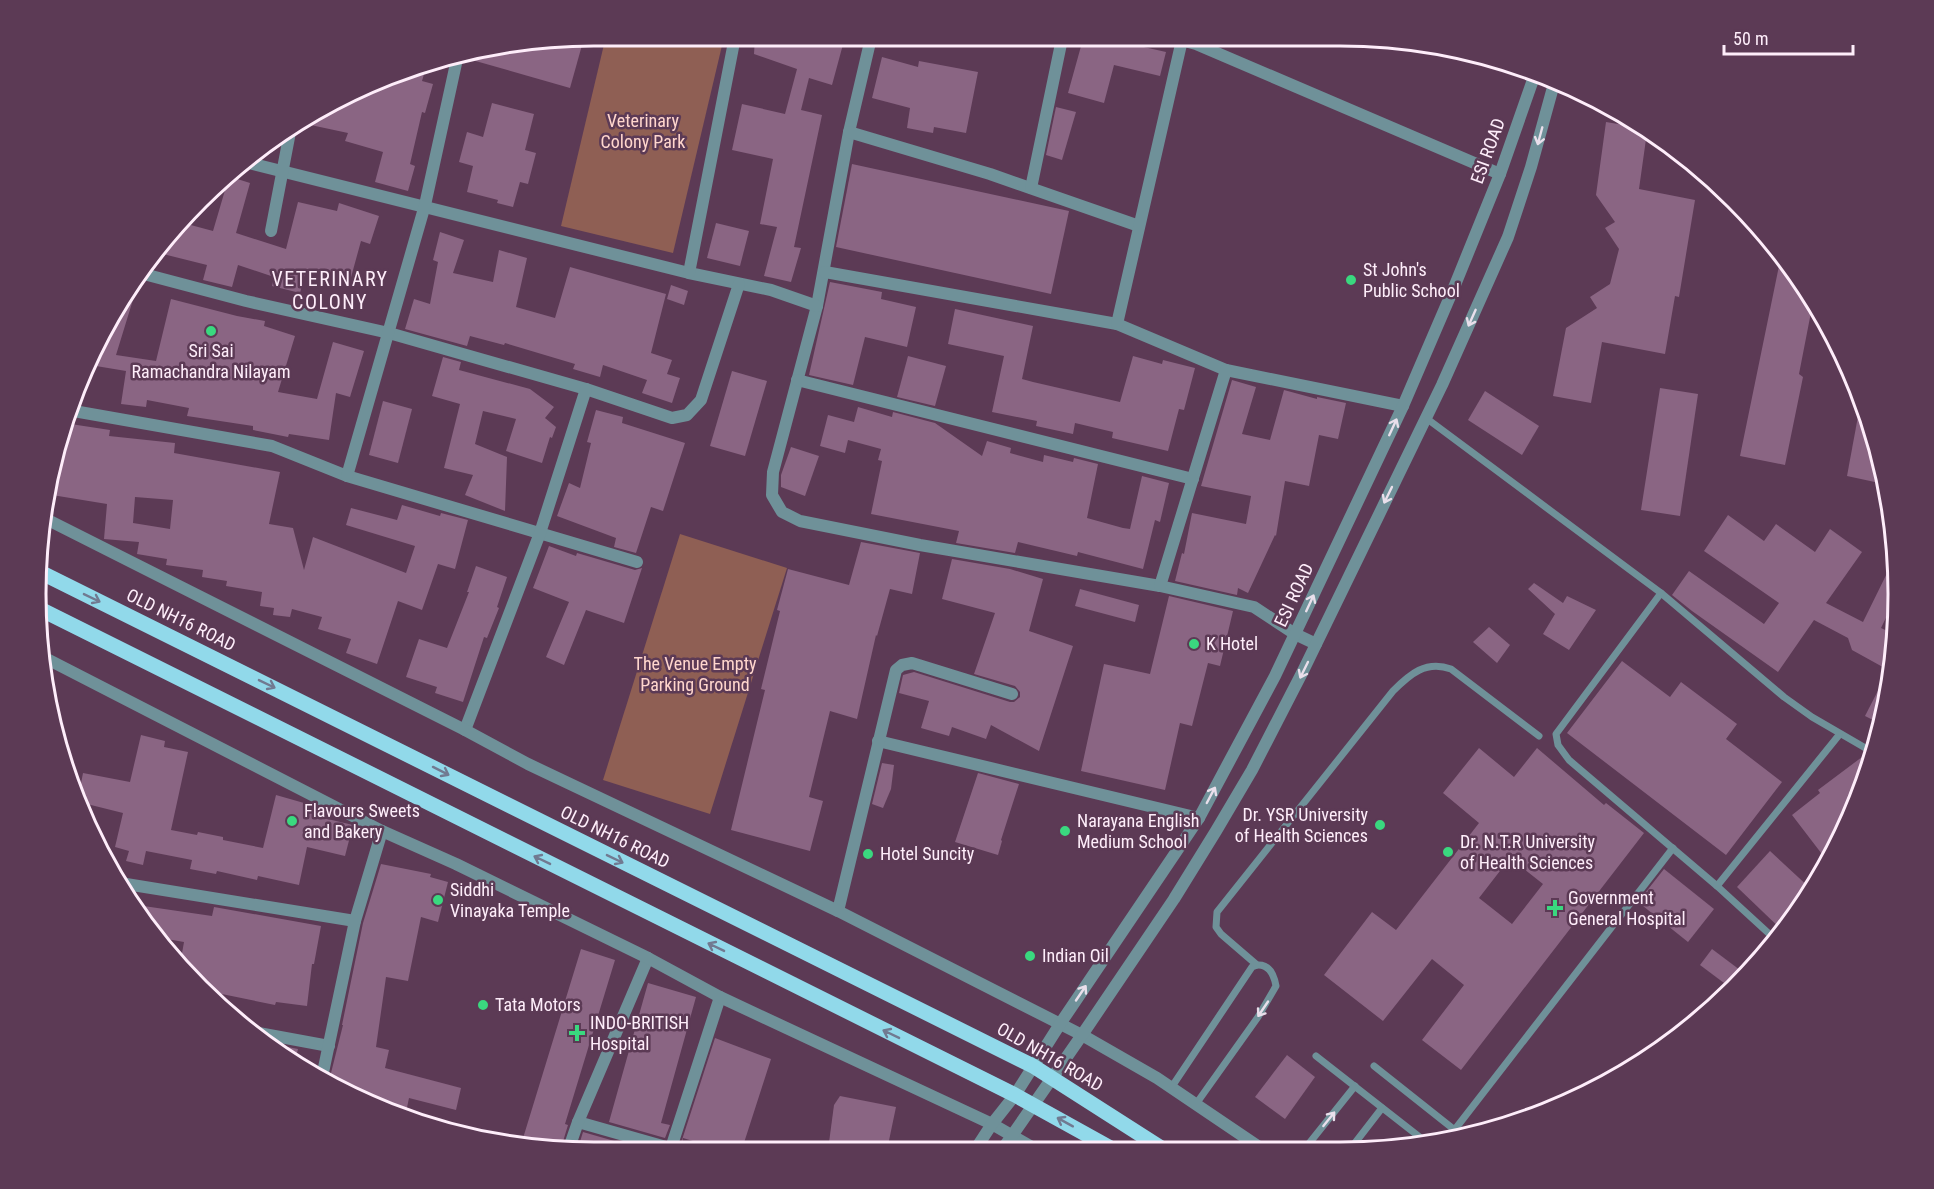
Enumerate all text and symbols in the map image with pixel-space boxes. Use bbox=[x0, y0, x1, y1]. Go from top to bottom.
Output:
scale bar bbox=[1724, 18, 1853, 56]
text: 50 m bbox=[1733, 28, 1768, 49]
park label: Veterinary Colony Park bbox=[601, 110, 685, 152]
street label: ESI ROAD bbox=[1466, 115, 1509, 186]
one-way arrow bbox=[1534, 126, 1545, 145]
place label: St John's Public School bbox=[1363, 259, 1460, 301]
district label: VETERINARY COLONY bbox=[271, 267, 389, 314]
marker: St John's Public School bbox=[1344, 273, 1358, 287]
one-way arrow bbox=[1465, 309, 1477, 327]
marker: Sri Sai Ramachandra Nilayam bbox=[204, 324, 218, 338]
place label: Sri Sai Ramachandra Nilayam bbox=[132, 340, 290, 382]
one-way arrow bbox=[1387, 418, 1399, 436]
one-way arrow bbox=[1382, 485, 1394, 503]
street label: ESI ROAD bbox=[1270, 560, 1317, 630]
street label: OLD NH16 ROAD bbox=[123, 584, 239, 655]
one-way arrow bbox=[83, 592, 101, 604]
one-way arrow bbox=[1304, 595, 1316, 613]
place label: K Hotel bbox=[1206, 633, 1258, 654]
marker: K Hotel bbox=[1187, 637, 1201, 651]
park label: The Venue Empty Parking Ground bbox=[634, 653, 757, 695]
one-way arrow bbox=[1297, 661, 1309, 679]
one-way arrow bbox=[257, 679, 275, 691]
one-way arrow bbox=[432, 766, 450, 778]
one-way arrow bbox=[1206, 787, 1217, 805]
place label: Flavours Sweets and Bakery bbox=[304, 800, 420, 842]
street label: OLD NH16 ROAD bbox=[557, 801, 673, 872]
place label: Dr. YSR University of Health Sciences bbox=[1235, 804, 1368, 846]
place label: Narayana English Medium School bbox=[1077, 810, 1200, 852]
marker: Flavours Sweets and Bakery bbox=[285, 814, 299, 828]
marker: Dr. YSR University of Health Sciences bbox=[1373, 818, 1387, 832]
marker: Narayana English Medium School bbox=[1058, 824, 1072, 838]
place label: Dr. N.T.R University of Health Sciences bbox=[1460, 831, 1595, 873]
place label: Hotel Suncity bbox=[880, 843, 975, 864]
marker: Dr. N.T.R University of Health Sciences bbox=[1441, 845, 1455, 859]
marker: Hotel Suncity bbox=[861, 847, 875, 861]
one-way arrow bbox=[533, 854, 551, 865]
one-way arrow bbox=[606, 854, 624, 866]
place label: Siddhi Vinayaka Temple bbox=[450, 879, 570, 921]
place label: Government General Hospital bbox=[1568, 887, 1686, 929]
marker: Siddhi Vinayaka Temple bbox=[431, 893, 445, 907]
marker: Government General Hospital bbox=[1546, 899, 1564, 917]
one-way arrow bbox=[708, 940, 726, 952]
place label: Indian Oil bbox=[1042, 945, 1109, 966]
marker: Indian Oil bbox=[1023, 949, 1037, 963]
one-way arrow bbox=[1075, 985, 1087, 1002]
place label: Tata Motors bbox=[495, 994, 581, 1015]
marker: Tata Motors bbox=[476, 998, 490, 1012]
one-way arrow bbox=[1257, 1000, 1269, 1016]
place label: INDO-BRITISH Hospital bbox=[590, 1012, 689, 1054]
street label: OLD NH16 ROAD bbox=[994, 1018, 1107, 1095]
marker: INDO-BRITISH Hospital bbox=[568, 1024, 586, 1042]
one-way arrow bbox=[882, 1027, 900, 1039]
one-way arrow bbox=[1322, 1111, 1335, 1127]
one-way arrow bbox=[1057, 1116, 1074, 1128]

